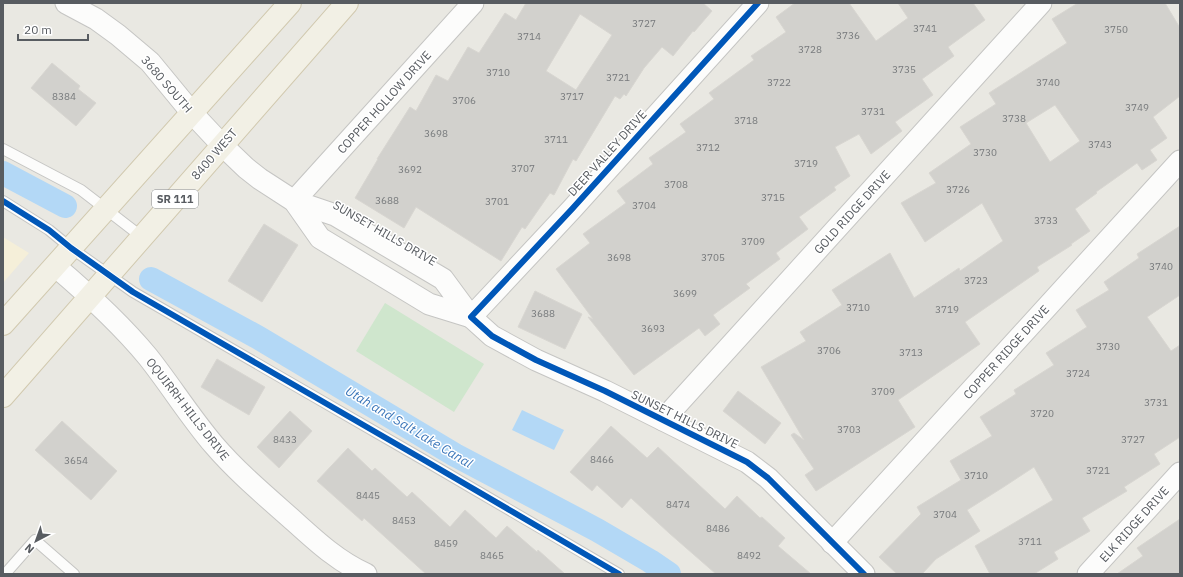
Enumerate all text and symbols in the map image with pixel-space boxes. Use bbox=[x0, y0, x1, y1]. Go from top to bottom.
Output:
scale bar bbox=[18, 16, 88, 42]
house number: 3727 bbox=[632, 17, 656, 30]
text: 20 m bbox=[24, 22, 52, 37]
house number: 3741 bbox=[913, 22, 937, 35]
house number: 3750 bbox=[1104, 23, 1128, 36]
house number: 3736 bbox=[836, 29, 860, 42]
house number: 3714 bbox=[517, 30, 541, 43]
house number: 3728 bbox=[798, 43, 822, 56]
street label: COPPER HOLLOW DRIVE bbox=[334, 47, 434, 157]
street label: 3680 SOUTH bbox=[138, 52, 196, 116]
house number: 3735 bbox=[892, 63, 916, 76]
house number: 3710 bbox=[486, 66, 510, 79]
house number: 3721 bbox=[606, 71, 630, 84]
house number: 3722 bbox=[767, 76, 791, 89]
house number: 3740 bbox=[1036, 76, 1060, 89]
house number: 8384 bbox=[52, 90, 76, 103]
house number: 3717 bbox=[560, 90, 584, 103]
house number: 3706 bbox=[452, 94, 476, 107]
house number: 3749 bbox=[1125, 101, 1149, 114]
house number: 3731 bbox=[861, 105, 885, 118]
street label: DEER VALLEY DRIVE bbox=[564, 107, 650, 199]
house number: 3738 bbox=[1002, 112, 1026, 125]
house number: 3718 bbox=[734, 114, 758, 127]
street label: 8400 WEST bbox=[188, 125, 240, 183]
house number: 3698 bbox=[424, 127, 448, 140]
house number: 3711 bbox=[544, 133, 568, 146]
house number: 3743 bbox=[1088, 138, 1112, 151]
house number: 3712 bbox=[696, 141, 720, 154]
house number: 3730 bbox=[973, 146, 997, 159]
house number: 3719 bbox=[794, 157, 818, 170]
house number: 3707 bbox=[511, 162, 535, 175]
house number: 3692 bbox=[398, 163, 422, 176]
street label: GOLD RIDGE DRIVE bbox=[811, 167, 893, 257]
house number: 3708 bbox=[664, 178, 688, 191]
house number: 3726 bbox=[946, 183, 970, 196]
road number: SR 111 bbox=[152, 190, 198, 208]
house number: 3715 bbox=[761, 191, 785, 204]
house number: 3688 bbox=[375, 194, 399, 207]
house number: 3701 bbox=[485, 195, 509, 208]
street label: SUNSET HILLS DRIVE bbox=[330, 197, 440, 269]
house number: 3704 bbox=[632, 199, 656, 212]
house number: 3733 bbox=[1034, 214, 1058, 227]
house number: 3709 bbox=[741, 235, 765, 248]
house number: 3698 bbox=[607, 251, 631, 264]
house number: 3705 bbox=[701, 251, 725, 264]
house number: 3740 bbox=[1149, 260, 1173, 273]
house number: 3723 bbox=[964, 274, 988, 287]
house number: 3699 bbox=[673, 287, 697, 300]
house number: 3710 bbox=[846, 301, 870, 314]
street label: COPPER RIDGE DRIVE bbox=[960, 302, 1052, 402]
house number: 3719 bbox=[935, 303, 959, 316]
house number: 3688 bbox=[531, 307, 555, 320]
house number: 3693 bbox=[641, 322, 665, 335]
house number: 3730 bbox=[1096, 340, 1120, 353]
house number: 3706 bbox=[817, 344, 841, 357]
house number: 3713 bbox=[899, 346, 923, 359]
street label: OQUIRRH HILLS DRIVE bbox=[143, 355, 233, 463]
house number: 3724 bbox=[1066, 367, 1090, 380]
water label: Utah and Salt Lake Canal bbox=[342, 382, 476, 472]
house number: 3709 bbox=[871, 385, 895, 398]
street label: SUNSET HILLS DRIVE bbox=[629, 387, 741, 451]
house number: 3731 bbox=[1144, 396, 1168, 409]
house number: 3720 bbox=[1030, 407, 1054, 420]
house number: 3703 bbox=[837, 423, 861, 436]
house number: 8433 bbox=[273, 433, 297, 446]
house number: 3727 bbox=[1121, 433, 1145, 446]
house number: 8466 bbox=[590, 453, 614, 466]
house number: 3654 bbox=[64, 454, 88, 467]
house number: 3721 bbox=[1086, 464, 1110, 477]
house number: 3710 bbox=[964, 469, 988, 482]
street label: ELK RIDGE DRIVE bbox=[1096, 483, 1172, 565]
house number: 8445 bbox=[356, 489, 380, 502]
house number: 8474 bbox=[666, 498, 690, 511]
house number: 3704 bbox=[933, 508, 957, 521]
house number: 8453 bbox=[392, 514, 416, 527]
north arrow bbox=[16, 521, 56, 561]
house number: 8486 bbox=[706, 522, 730, 535]
house number: 3711 bbox=[1018, 535, 1042, 548]
house number: 8459 bbox=[434, 537, 458, 550]
text: N bbox=[22, 541, 37, 556]
house number: 8465 bbox=[480, 549, 504, 562]
house number: 8492 bbox=[737, 549, 761, 562]

